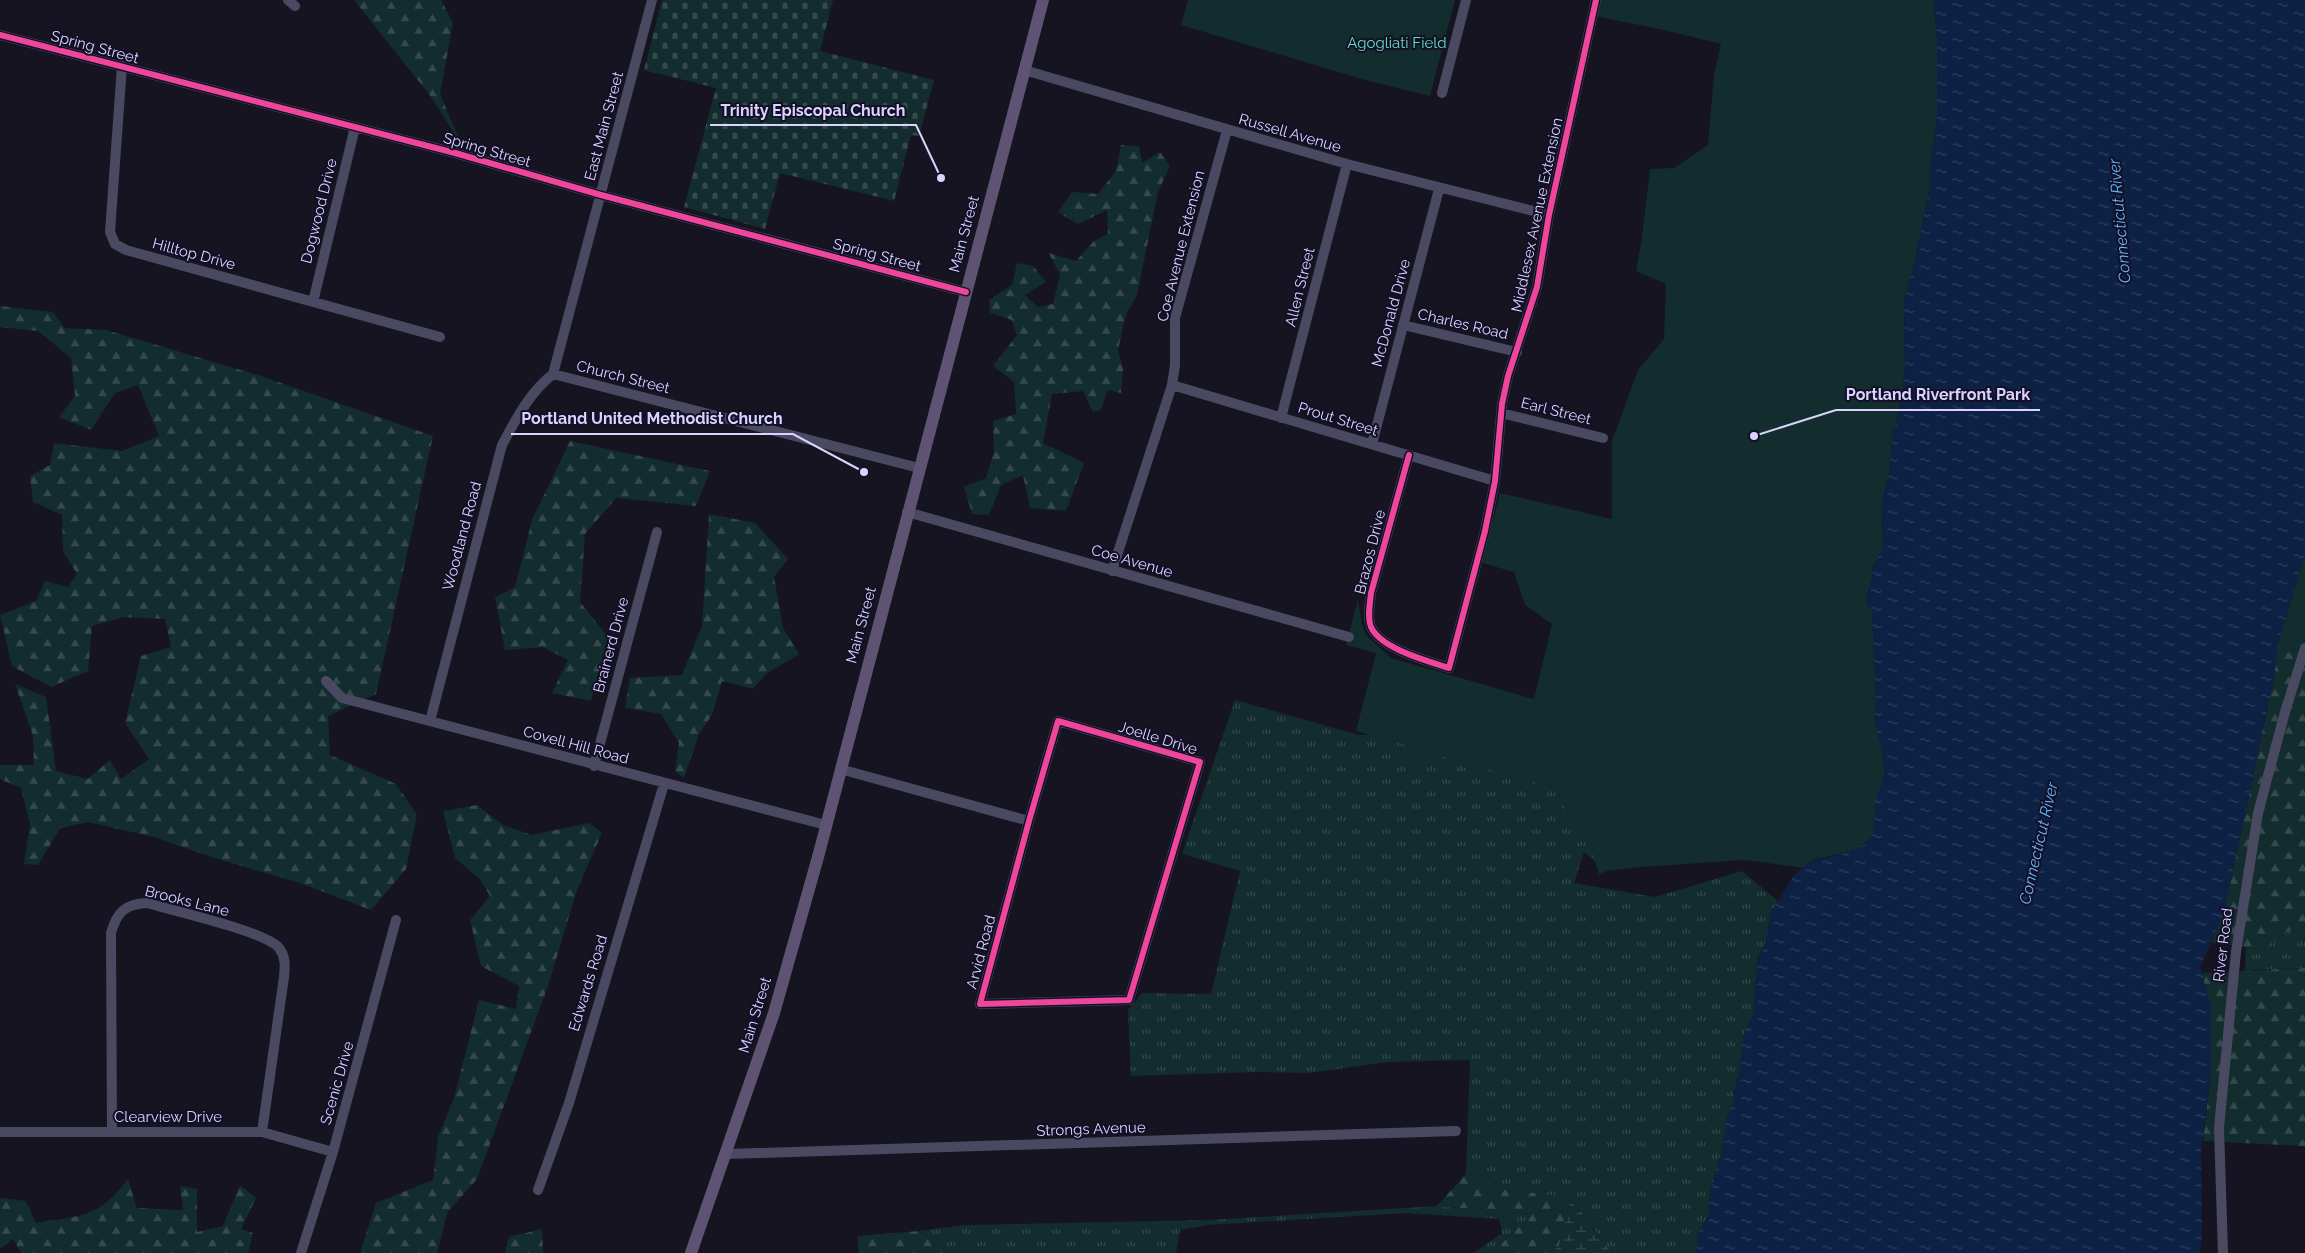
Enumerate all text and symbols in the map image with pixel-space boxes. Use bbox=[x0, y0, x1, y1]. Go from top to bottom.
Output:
street label: Spring Street bbox=[49, 27, 141, 67]
park label: Agogliati Field bbox=[1347, 34, 1447, 52]
street label: East Main Street bbox=[581, 70, 627, 182]
callout: Trinity Episcopal Church bbox=[710, 94, 916, 125]
text: Trinity Episcopal Church bbox=[721, 101, 905, 120]
street label: Russell Avenue bbox=[1237, 110, 1343, 156]
street label: Middlesex Avenue Extension bbox=[1508, 116, 1566, 314]
street label: Spring Street bbox=[441, 129, 533, 171]
street label: Dogwood Drive bbox=[297, 156, 341, 265]
water label: Connecticut River bbox=[2105, 157, 2134, 284]
street label: Coe Avenue Extension bbox=[1153, 169, 1209, 323]
street label: Main Street bbox=[945, 194, 983, 274]
street label: Hilltop Drive bbox=[151, 234, 238, 274]
street label: Spring Street bbox=[831, 235, 923, 275]
street label: Allen Street bbox=[1281, 245, 1319, 329]
street label: McDonald Drive bbox=[1368, 257, 1414, 369]
street label: Charles Road bbox=[1416, 305, 1510, 343]
street label: Church Street bbox=[575, 357, 671, 397]
callout: Portland Riverfront Park bbox=[1836, 379, 2040, 410]
text: Portland Riverfront Park bbox=[1846, 385, 2030, 404]
street label: Earl Street bbox=[1519, 394, 1593, 428]
street label: Prout Street bbox=[1296, 398, 1380, 440]
callout: Portland United Methodist Church bbox=[511, 403, 793, 434]
text: Portland United Methodist Church bbox=[521, 409, 783, 428]
street label: Woodland Road bbox=[439, 480, 485, 592]
street label: Brazos Drive bbox=[1351, 508, 1389, 596]
street label: Coe Avenue bbox=[1089, 541, 1175, 581]
street label: Main Street bbox=[842, 585, 880, 665]
street label: Brainerd Drive bbox=[590, 595, 632, 695]
street label: Joelle Drive bbox=[1116, 717, 1200, 759]
street label: Covell Hill Road bbox=[521, 722, 631, 768]
water label: Connecticut River bbox=[2015, 780, 2062, 906]
street label: Brooks Lane bbox=[143, 882, 231, 920]
street label: River Road bbox=[2210, 907, 2236, 983]
street label: Arvid Road bbox=[962, 913, 1000, 991]
street label: Edwards Road bbox=[565, 933, 611, 1033]
street label: Main Street bbox=[735, 975, 775, 1055]
street label: Scenic Drive bbox=[317, 1039, 358, 1127]
street label: Clearview Drive bbox=[114, 1108, 222, 1126]
street label: Strongs Avenue bbox=[1036, 1118, 1146, 1140]

